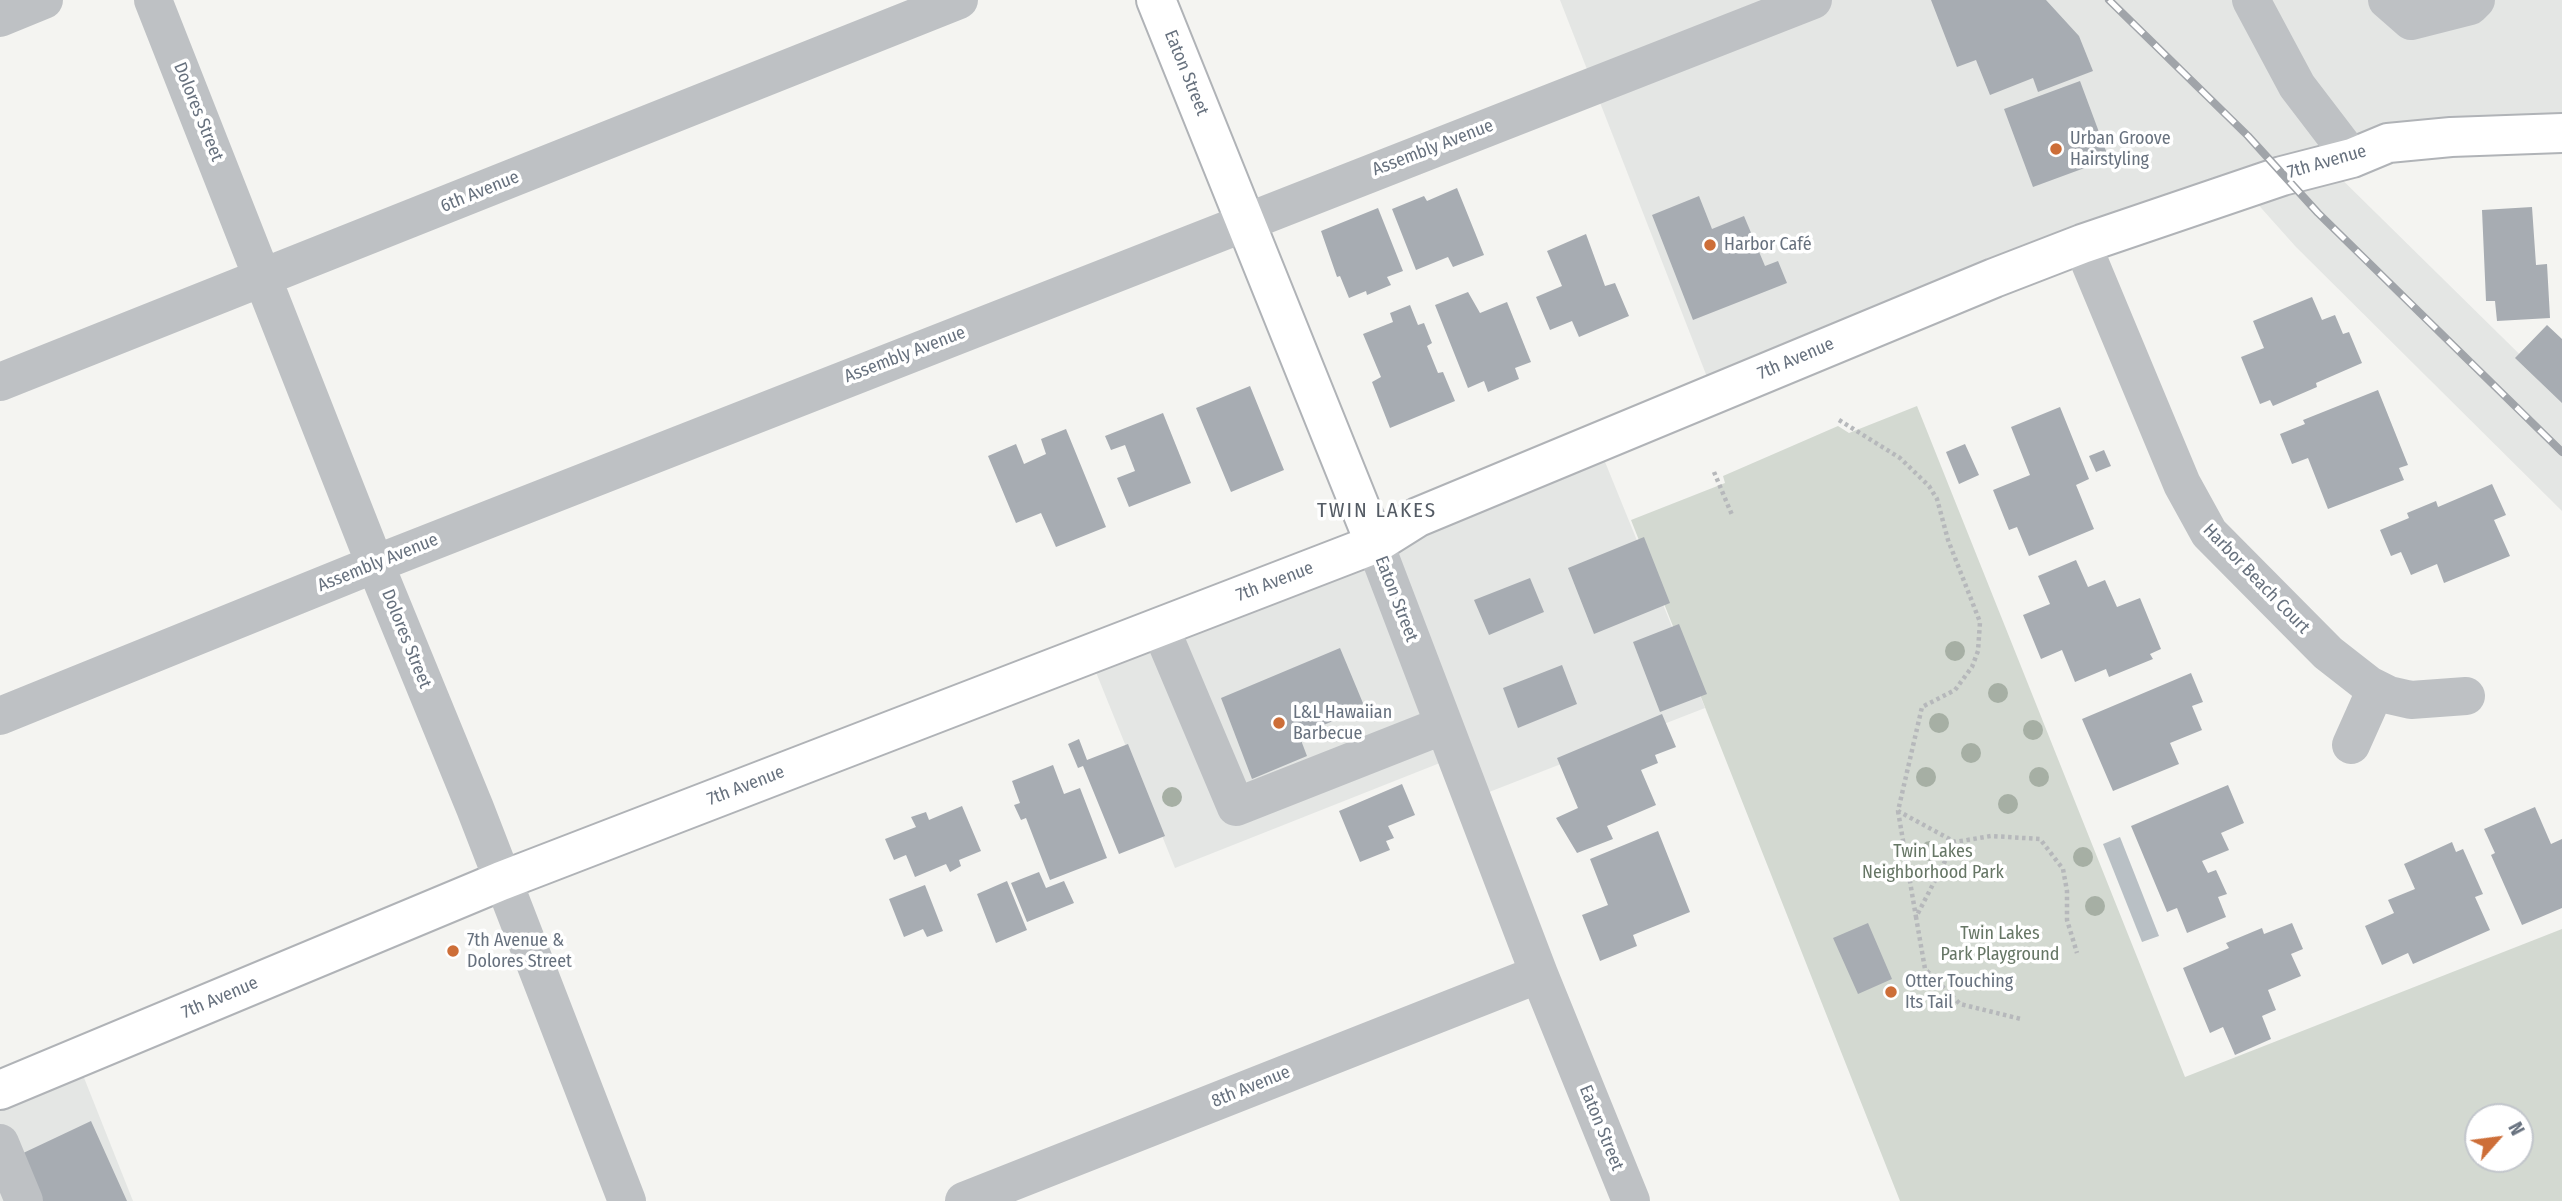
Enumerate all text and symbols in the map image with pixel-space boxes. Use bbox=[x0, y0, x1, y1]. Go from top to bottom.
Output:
street label: Eaton Street bbox=[1159, 27, 1213, 119]
street label: Dolores Street bbox=[168, 59, 228, 165]
street label: Assembly Avenue bbox=[1369, 115, 1497, 181]
place label: Urban Groove Hairstyling bbox=[2070, 128, 2171, 170]
street label: 7th Avenue bbox=[2285, 140, 2369, 184]
marker: Urban Groove Hairstyling bbox=[2048, 141, 2064, 157]
street label: 6th Avenue bbox=[438, 167, 522, 217]
place label: Harbor Café bbox=[1724, 234, 1812, 256]
marker: Harbor Café bbox=[1702, 237, 1718, 253]
street label: Assembly Avenue bbox=[841, 322, 969, 388]
street label: 7th Avenue bbox=[1755, 333, 1837, 385]
district label: TWIN LAKES bbox=[1318, 498, 1436, 524]
street label: Harbor Beach Court bbox=[2198, 520, 2314, 638]
street label: Assembly Avenue bbox=[315, 529, 441, 597]
street label: Eaton Street bbox=[1370, 553, 1422, 645]
street label: 7th Avenue bbox=[1233, 557, 1317, 607]
street label: Dolores Street bbox=[376, 586, 436, 692]
place label: L&L Hawaiian Barbecue bbox=[1293, 702, 1392, 744]
marker: L&L Hawaiian Barbecue bbox=[1271, 715, 1287, 731]
street label: 7th Avenue bbox=[704, 761, 788, 811]
park label: Twin Lakes Neighborhood Park bbox=[1862, 841, 2004, 884]
park label: Twin Lakes Park Playground bbox=[1941, 923, 2059, 965]
place label: 7th Avenue & Dolores Street bbox=[467, 930, 572, 972]
marker: 7th Avenue & Dolores Street bbox=[445, 943, 461, 959]
place label: Otter Touching Its Tail bbox=[1905, 971, 2013, 1014]
street label: 7th Avenue bbox=[179, 972, 261, 1024]
marker: Otter Touching Its Tail bbox=[1883, 984, 1899, 1000]
street label: 8th Avenue bbox=[1209, 1061, 1293, 1113]
street label: Eaton Street bbox=[1574, 1082, 1628, 1174]
north arrow bbox=[2464, 1103, 2534, 1173]
text: N bbox=[2503, 1118, 2529, 1139]

